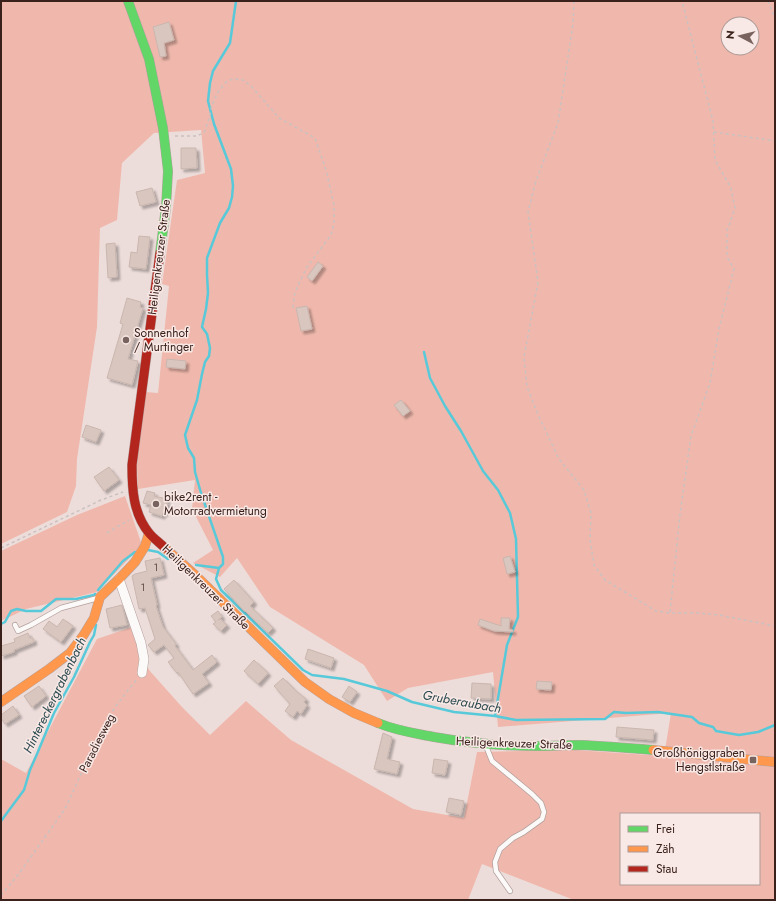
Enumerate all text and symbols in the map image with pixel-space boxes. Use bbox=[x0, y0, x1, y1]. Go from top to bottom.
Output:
north arrow bbox=[720, 16, 760, 56]
text: N bbox=[722, 29, 739, 40]
street label: Heiligenkreuzer Straße bbox=[143, 198, 175, 316]
place label: Sonnenhof / Murtinger bbox=[134, 324, 194, 356]
marker: Sonnenhof / Murtinger bbox=[121, 335, 131, 345]
place label: bike2rent - Motorradvermietung bbox=[164, 488, 267, 520]
marker: bike2rent - Motorradvermietung bbox=[151, 499, 161, 509]
street label: Heiligenkreuzer Straße bbox=[158, 540, 254, 634]
house number: 1 bbox=[154, 560, 158, 575]
house number: 1 bbox=[141, 580, 145, 595]
water label: Hintereckergrabenbach bbox=[18, 634, 91, 757]
water label: Gruberaubach bbox=[421, 685, 503, 718]
street label: Paradiesweg bbox=[74, 710, 120, 776]
street label: Heiligenkreuzer Straße bbox=[456, 732, 572, 754]
place label: Großhöniggraben Hengstlstraße bbox=[653, 744, 745, 776]
marker: Großhöniggraben Hengstlstraße bbox=[748, 755, 758, 765]
legend bbox=[620, 813, 760, 885]
text: Frei bbox=[656, 820, 675, 838]
text: Zäh bbox=[656, 840, 675, 858]
text: Stau bbox=[656, 860, 678, 878]

